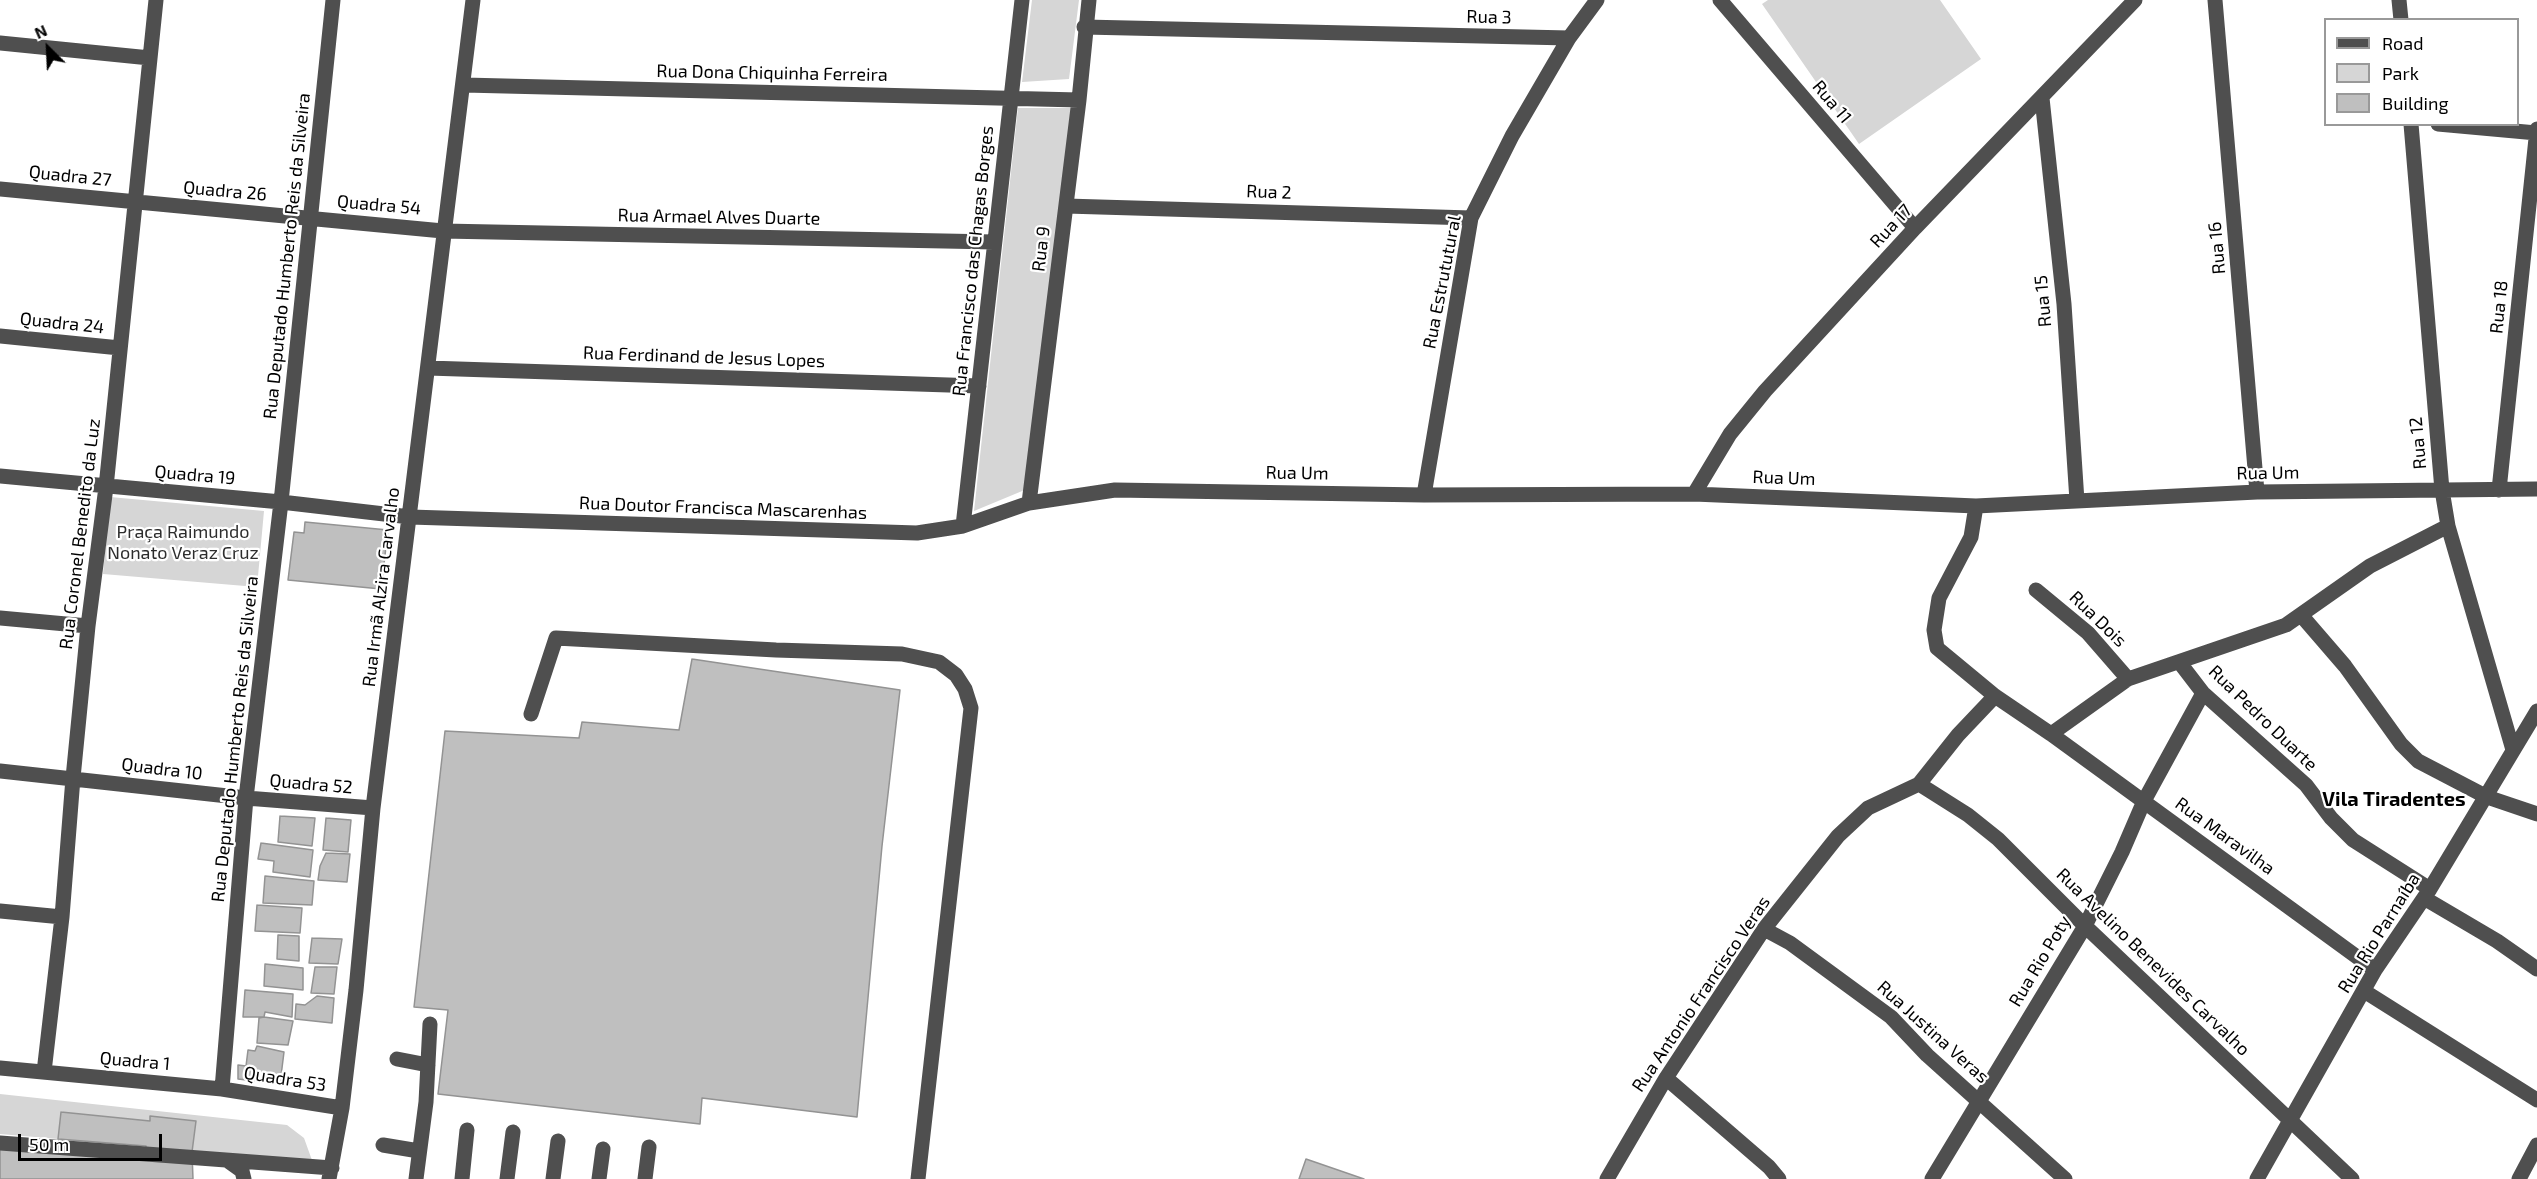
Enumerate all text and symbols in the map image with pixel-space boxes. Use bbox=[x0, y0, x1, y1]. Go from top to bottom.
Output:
street label: Rua 3 bbox=[1466, 6, 1512, 28]
north arrow bbox=[18, 18, 78, 78]
legend bbox=[2324, 18, 2519, 126]
text: N bbox=[31, 20, 50, 42]
text: Road bbox=[2382, 32, 2423, 54]
street label: Rua Dona Chiquinha Ferreira bbox=[656, 60, 888, 86]
text: Park bbox=[2382, 62, 2419, 84]
street label: Rua 11 bbox=[1808, 76, 1856, 128]
street label: Rua Deputado Humberto Reis da Silveira bbox=[259, 92, 315, 420]
text: Building bbox=[2382, 92, 2449, 114]
street label: Rua Francisco das Chagas Borges bbox=[948, 125, 998, 397]
street label: Quadra 27 bbox=[28, 161, 112, 191]
street label: Quadra 26 bbox=[182, 177, 268, 205]
street label: Rua 2 bbox=[1246, 180, 1292, 204]
street label: Quadra 54 bbox=[336, 191, 422, 219]
street label: Rua 17 bbox=[1865, 200, 1917, 252]
street label: Rua Armael Alves Duarte bbox=[618, 204, 820, 230]
street label: Rua Estrututural bbox=[1418, 213, 1466, 351]
street label: Rua 16 bbox=[2204, 221, 2230, 275]
street label: Rua 9 bbox=[1028, 225, 1054, 273]
street label: Rua 15 bbox=[2030, 274, 2056, 328]
street label: Rua 18 bbox=[2485, 279, 2513, 335]
street label: Quadra 24 bbox=[19, 308, 105, 338]
street label: Rua Ferdinand de Jesus Lopes bbox=[583, 342, 825, 372]
street label: Rua 12 bbox=[2405, 416, 2431, 470]
street label: Rua Coronel Benedito da Luz bbox=[55, 417, 105, 651]
street label: Quadra 19 bbox=[154, 461, 236, 489]
street label: Rua Um bbox=[1265, 462, 1329, 484]
street label: Rua Um bbox=[2236, 462, 2300, 484]
street label: Rua Um bbox=[1752, 466, 1816, 490]
street label: Rua Irmã Alzira Carvalho bbox=[358, 486, 404, 688]
street label: Rua Doutor Francisca Mascarenhas bbox=[579, 492, 867, 524]
park label: Praça Raimundo Nonato Veraz Cruz bbox=[107, 521, 259, 564]
street label: Rua Deputado Humberto Reis da Silveira bbox=[207, 575, 263, 903]
street label: Rua Dois bbox=[2065, 587, 2131, 651]
street label: Rua Pedro Duarte bbox=[2204, 661, 2322, 775]
street label: Quadra 10 bbox=[120, 753, 204, 785]
street label: Quadra 52 bbox=[269, 770, 353, 798]
district label: Vila Tiradentes bbox=[2322, 787, 2466, 811]
street label: Rua Maravilha bbox=[2171, 793, 2279, 879]
street label: Rua Avelino Benevides Carvalho bbox=[2052, 864, 2254, 1060]
street label: Rua Rio Parnaíba bbox=[2333, 869, 2425, 997]
street label: Rua Antonio Francisco Veras bbox=[1627, 892, 1775, 1096]
street label: Rua Rio Poty bbox=[2004, 912, 2076, 1010]
street label: Rua Justina Veras bbox=[1873, 976, 1993, 1088]
street label: Quadra 1 bbox=[99, 1047, 171, 1075]
street label: Quadra 53 bbox=[242, 1062, 328, 1096]
scale bar bbox=[21, 1122, 165, 1160]
text: 50 m bbox=[29, 1133, 69, 1155]

